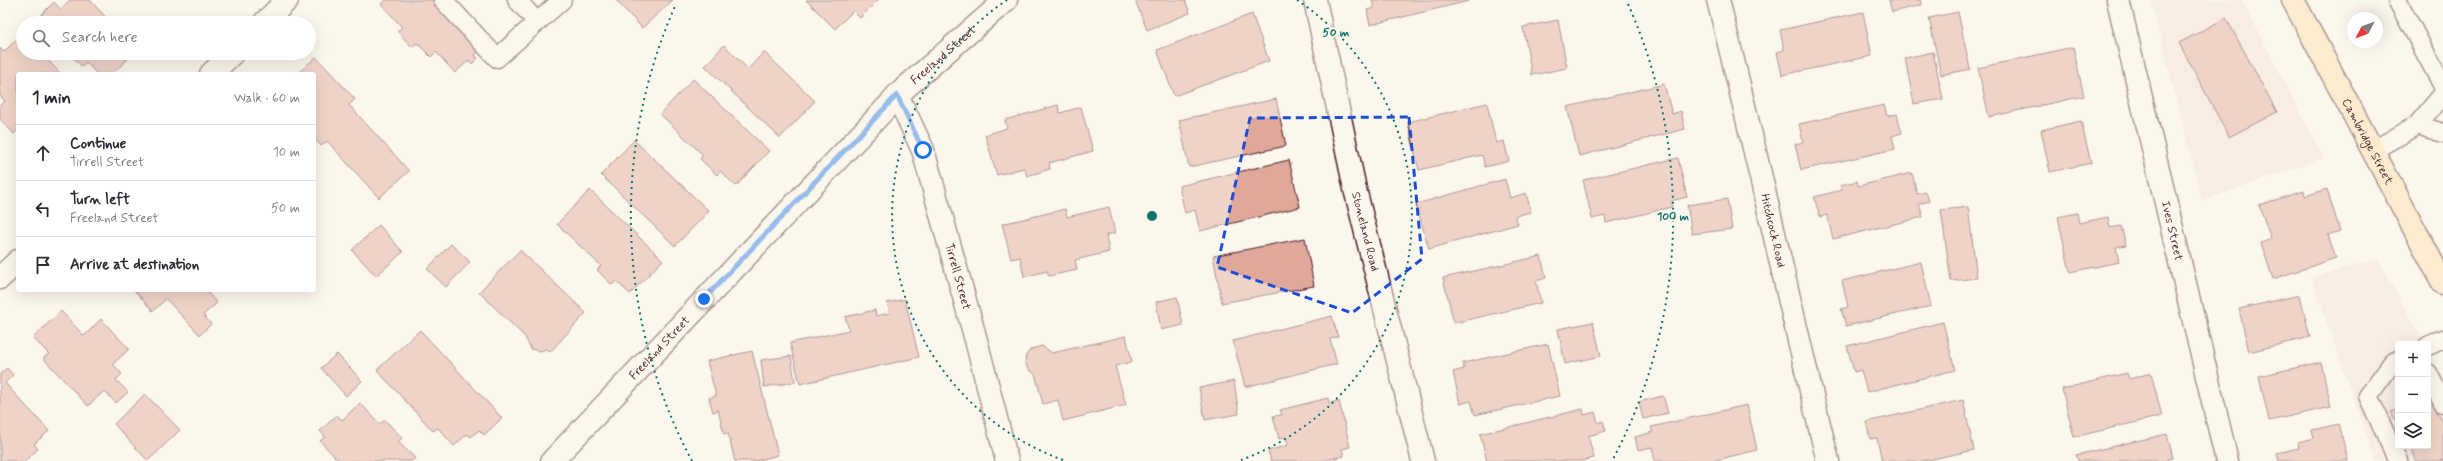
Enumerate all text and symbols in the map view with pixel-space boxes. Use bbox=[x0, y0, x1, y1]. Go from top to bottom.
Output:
north arrow bbox=[2347, 12, 2383, 48]
search box bbox=[16, 16, 316, 60]
street label: Freeland Street bbox=[908, 22, 980, 89]
text: 50 m bbox=[1323, 25, 1350, 41]
icon: search bbox=[30, 27, 52, 49]
text: Search here bbox=[62, 28, 138, 48]
text: 1 min bbox=[32, 87, 71, 109]
text: Walk · 60 m bbox=[234, 90, 300, 107]
street label: Cambridge Street bbox=[2338, 96, 2397, 188]
text: Continue bbox=[70, 134, 126, 154]
route start bbox=[914, 141, 932, 159]
icon: ahead bbox=[32, 142, 54, 164]
text: 10 m bbox=[273, 144, 300, 161]
text: Tirrell Street bbox=[70, 154, 144, 171]
text: Turn left bbox=[70, 190, 130, 210]
street label: Stoneland Road bbox=[1347, 190, 1382, 273]
street label: Hitchcock Road bbox=[1756, 192, 1789, 269]
icon: left bbox=[32, 198, 54, 220]
street label: Ives Street bbox=[2157, 199, 2186, 263]
text: 50 m bbox=[271, 200, 300, 217]
centre of rings bbox=[1145, 209, 1159, 223]
text: 100 m bbox=[1657, 209, 1690, 225]
text: Freeland Street bbox=[70, 210, 159, 227]
street label: Tirrell Street bbox=[940, 241, 974, 312]
icon: arrive bbox=[32, 254, 54, 276]
text: Arrive at destination bbox=[70, 255, 199, 275]
route end bbox=[695, 290, 713, 308]
street label: Freeland Street bbox=[626, 313, 694, 384]
map controls bbox=[2395, 341, 2431, 449]
button: + bbox=[2395, 341, 2431, 377]
button: − bbox=[2395, 377, 2431, 413]
button: layers bbox=[2395, 413, 2431, 449]

